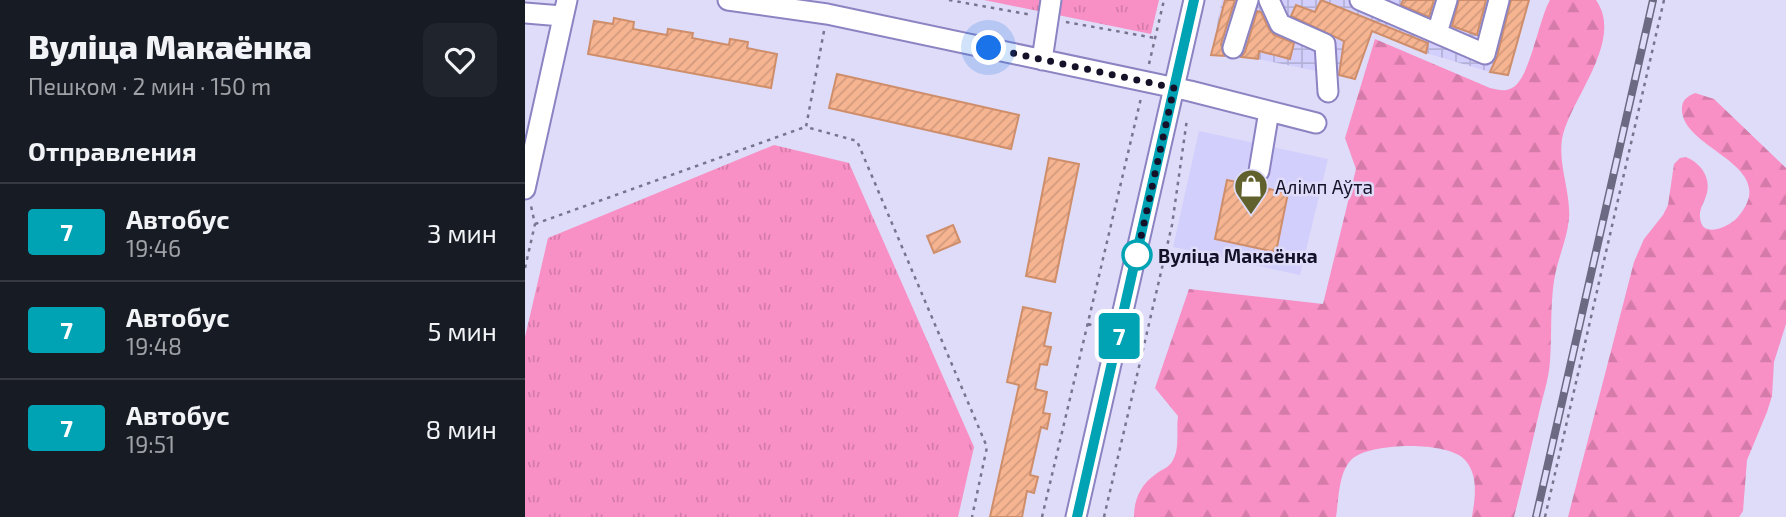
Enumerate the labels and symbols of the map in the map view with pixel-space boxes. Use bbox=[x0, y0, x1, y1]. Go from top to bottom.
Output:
your location bbox=[971, 30, 1006, 65]
shop icon: Алімп Аўта bbox=[1232, 167, 1270, 216]
place label: Алімп Аўта bbox=[1275, 175, 1373, 199]
marker: Вуліца Макаёнка bbox=[1122, 240, 1152, 270]
place label: Вуліца Макаёнка bbox=[1158, 244, 1318, 267]
line badge: 7 bbox=[1096, 313, 1142, 359]

